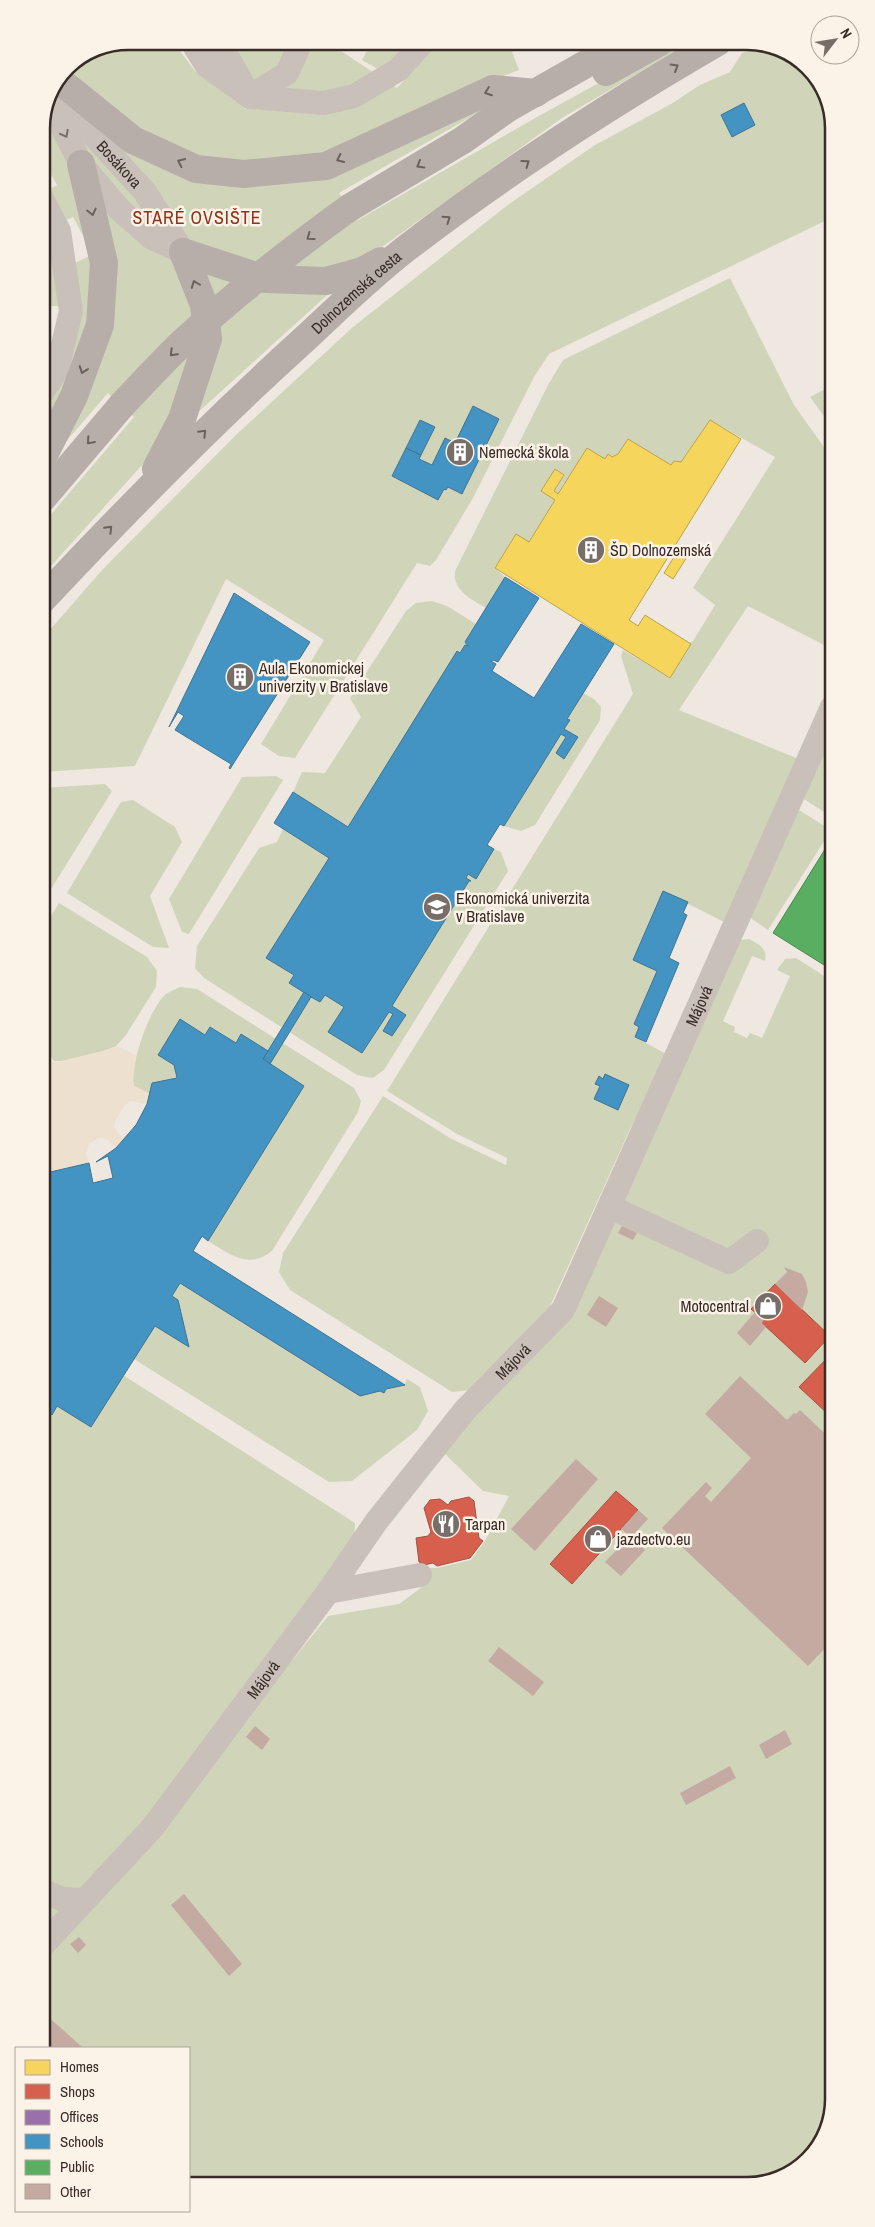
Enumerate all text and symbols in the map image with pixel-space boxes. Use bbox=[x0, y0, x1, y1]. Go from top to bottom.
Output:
north arrow bbox=[810, 15, 860, 65]
text: N bbox=[836, 25, 856, 41]
one-way arrow bbox=[669, 64, 678, 74]
one-way arrow bbox=[484, 86, 493, 96]
one-way arrow bbox=[59, 129, 69, 138]
street label: Bosákova bbox=[92, 135, 148, 193]
one-way arrow bbox=[336, 153, 345, 164]
one-way arrow bbox=[177, 158, 186, 169]
one-way arrow bbox=[417, 158, 426, 168]
one-way arrow bbox=[520, 160, 530, 169]
district label: STARÉ OVSIŠTE bbox=[132, 205, 262, 230]
one-way arrow bbox=[86, 207, 97, 216]
one-way arrow bbox=[441, 217, 450, 225]
one-way arrow bbox=[307, 231, 316, 239]
street label: Dolnozemská cesta bbox=[306, 245, 406, 339]
one-way arrow bbox=[191, 280, 202, 289]
one-way arrow bbox=[170, 347, 179, 356]
one-way arrow bbox=[79, 365, 89, 374]
one-way arrow bbox=[198, 430, 207, 439]
one-way arrow bbox=[86, 436, 95, 445]
building icon: Nemecká škola bbox=[445, 437, 475, 467]
place label: Nemecká škola bbox=[479, 441, 569, 463]
one-way arrow bbox=[103, 526, 112, 535]
building icon: ŠD Dolnozemská bbox=[576, 535, 606, 565]
place label: ŠD Dolnozemská bbox=[610, 539, 712, 561]
place label: Aula Ekonomickej univerzity v Bratislave bbox=[258, 657, 388, 697]
building icon: Aula Ekonomickej univerzity v Bratislave bbox=[225, 662, 255, 692]
place label: Ekonomická univerzita v Bratislave bbox=[456, 887, 590, 927]
school or university icon: Ekonomická univerzita v Bratislave bbox=[422, 892, 452, 922]
street label: Májová bbox=[680, 981, 718, 1030]
shop icon: Motocentral bbox=[753, 1291, 783, 1321]
place label: Motocentral bbox=[680, 1295, 749, 1317]
street label: Májová bbox=[490, 1338, 536, 1384]
restaurant icon: Tarpan bbox=[431, 1509, 461, 1539]
place label: Tarpan bbox=[465, 1513, 505, 1535]
shop icon: jazdectvo.eu bbox=[583, 1524, 613, 1554]
place label: jazdectvo.eu bbox=[616, 1528, 691, 1550]
street label: Májová bbox=[241, 1655, 285, 1703]
legend bbox=[15, 2047, 190, 2212]
text: Homes bbox=[60, 2056, 99, 2077]
text: Shops bbox=[60, 2081, 95, 2102]
text: Offices bbox=[60, 2106, 99, 2127]
text: Schools bbox=[60, 2131, 104, 2152]
text: Public bbox=[60, 2156, 94, 2177]
text: Other bbox=[60, 2181, 91, 2202]

